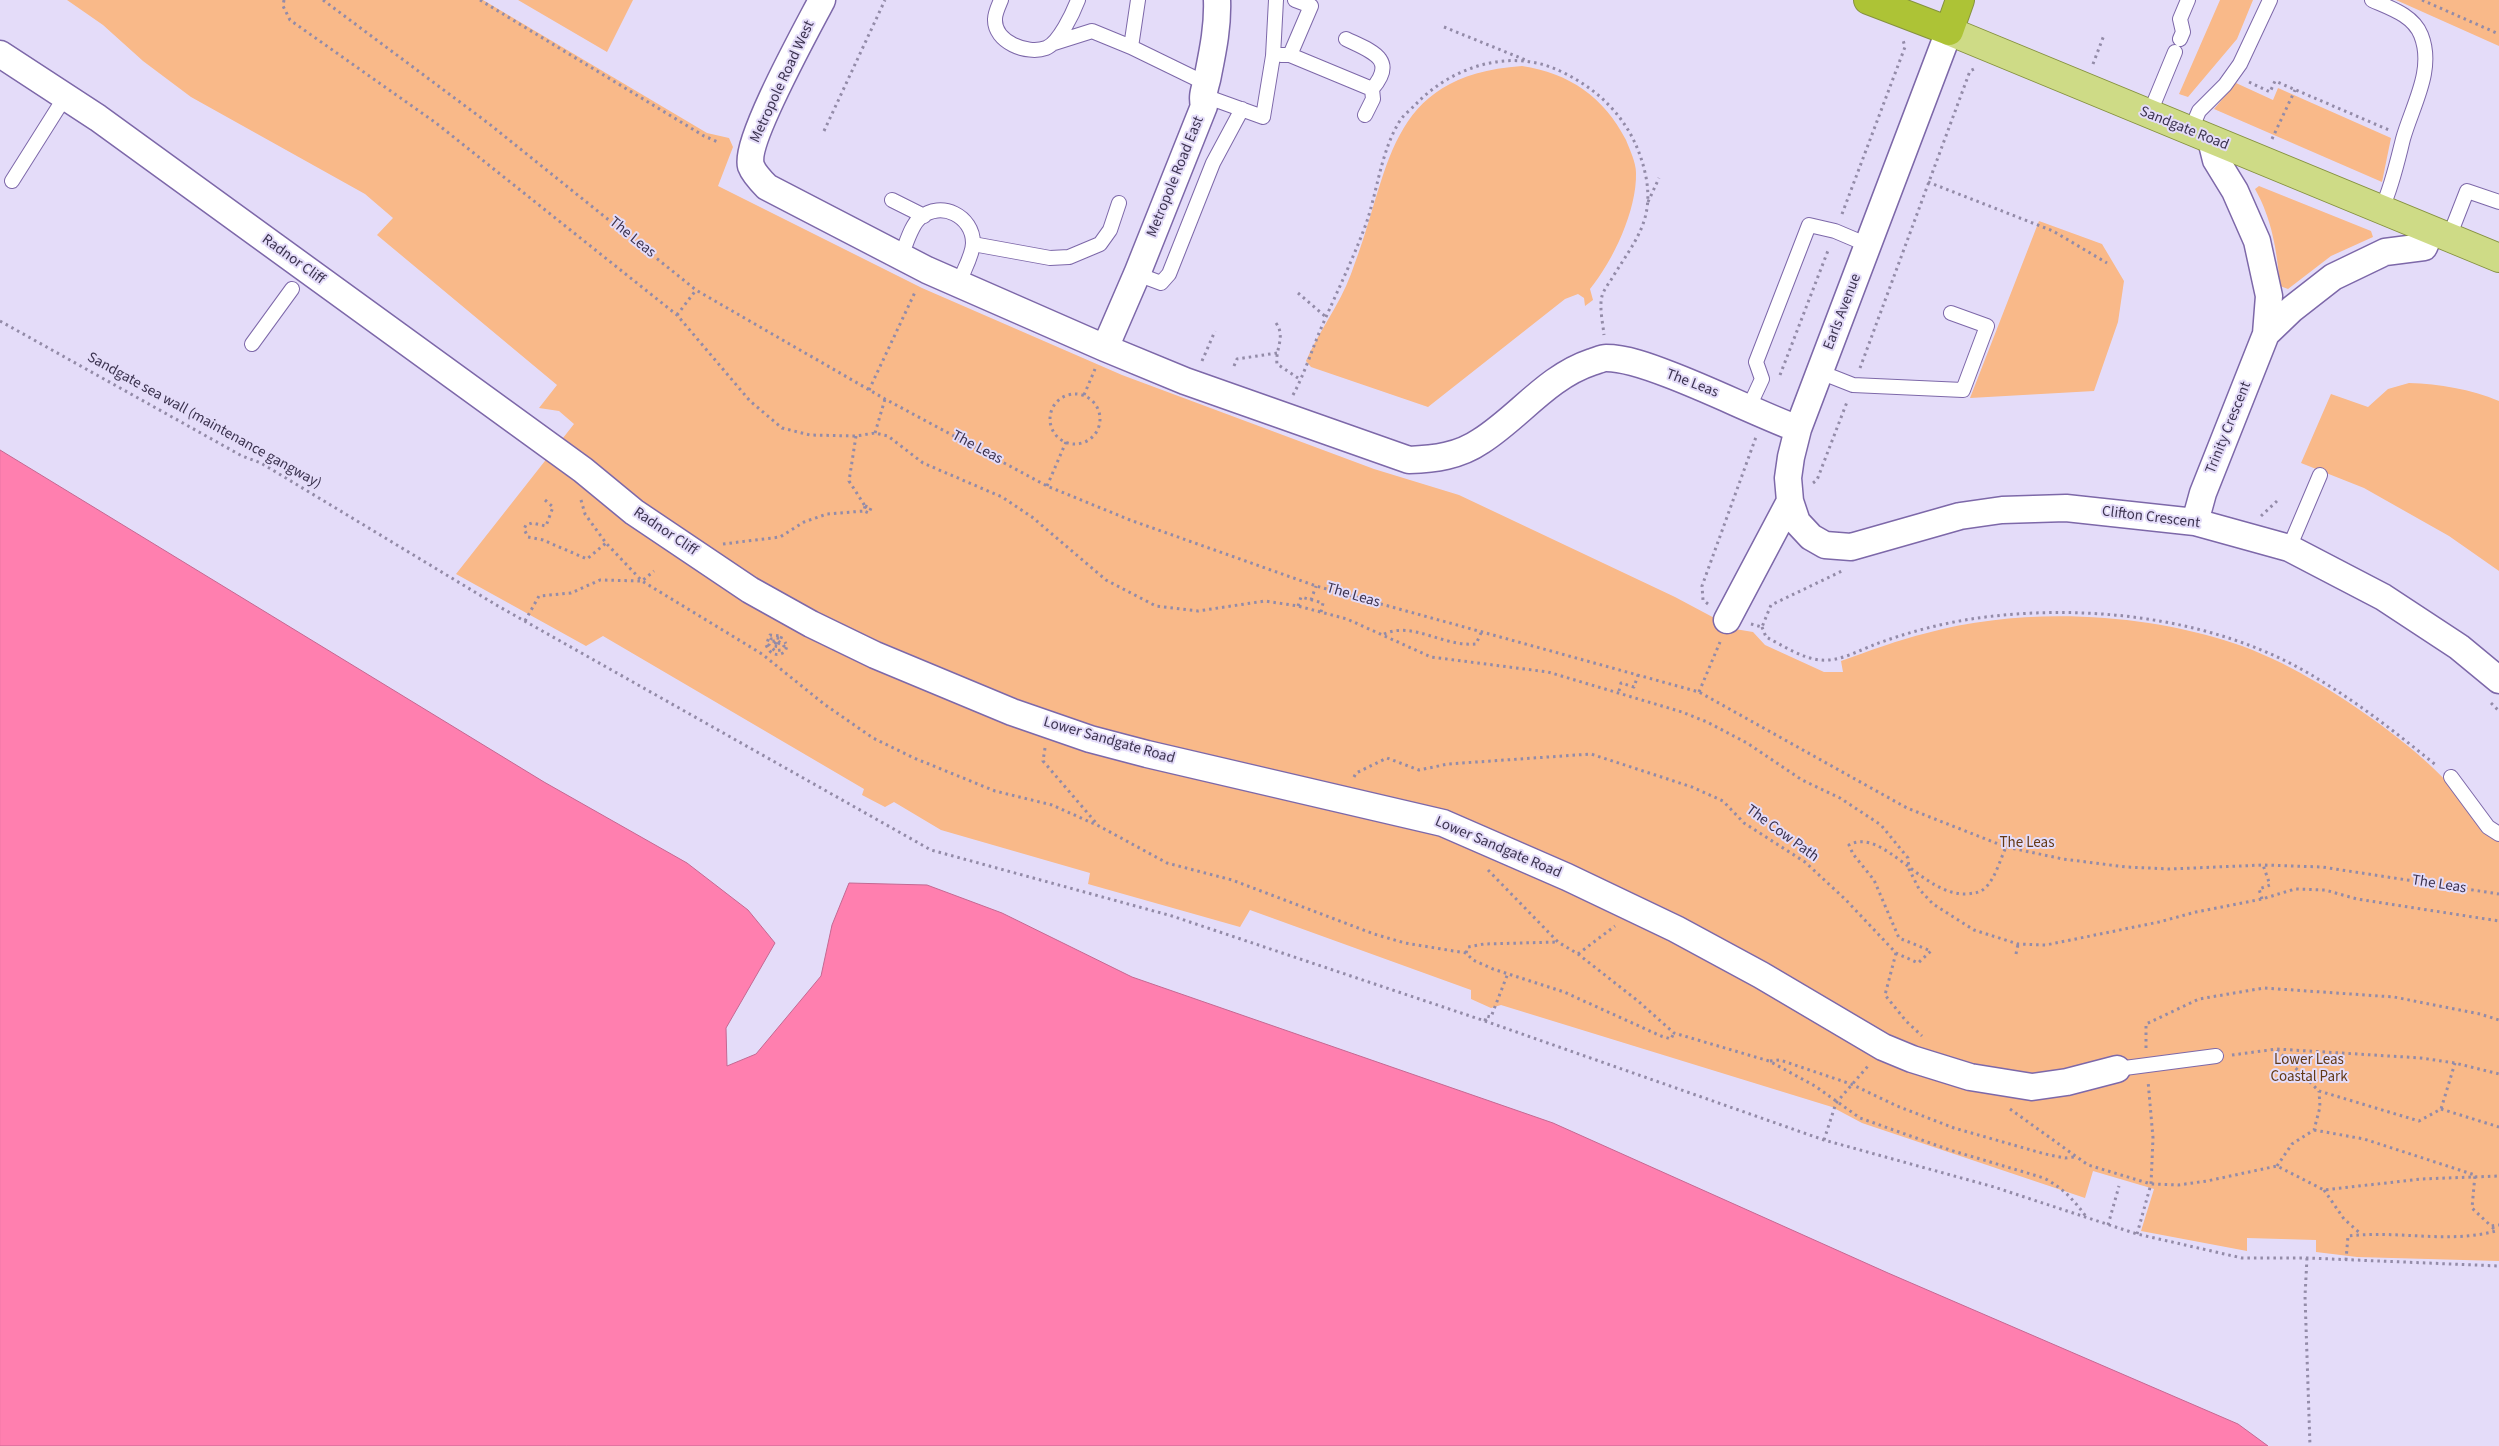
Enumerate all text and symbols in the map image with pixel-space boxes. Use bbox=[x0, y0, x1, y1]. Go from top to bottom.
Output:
street label: Metropole Road West bbox=[747, 18, 819, 146]
street label: Sandgate Road bbox=[2137, 103, 2231, 155]
street label: Metropole Road East bbox=[1144, 114, 1208, 240]
street label: The Leas bbox=[605, 214, 659, 262]
street label: Radnor Cliff bbox=[258, 231, 328, 289]
street label: Earls Avenue bbox=[1820, 271, 1866, 353]
street label: Sandgate sea wall (maintenance gangway) bbox=[84, 349, 324, 493]
street label: The Leas bbox=[1663, 366, 1721, 402]
street label: Trinity Crescent bbox=[2202, 379, 2256, 477]
street label: The Leas bbox=[949, 427, 1005, 469]
street label: Clifton Crescent bbox=[2101, 503, 2201, 533]
street label: Radnor Cliff bbox=[629, 504, 701, 560]
street label: The Leas bbox=[1324, 580, 1382, 612]
street label: Lower Sandgate Road bbox=[1041, 714, 1177, 768]
street label: The Cow Path bbox=[1742, 802, 1822, 866]
street label: Lower Sandgate Road bbox=[1432, 813, 1564, 883]
park label: The Leas bbox=[2000, 835, 2054, 853]
street label: The Leas bbox=[2411, 872, 2467, 898]
park label: Lower Leas Coastal Park bbox=[2270, 1052, 2348, 1087]

